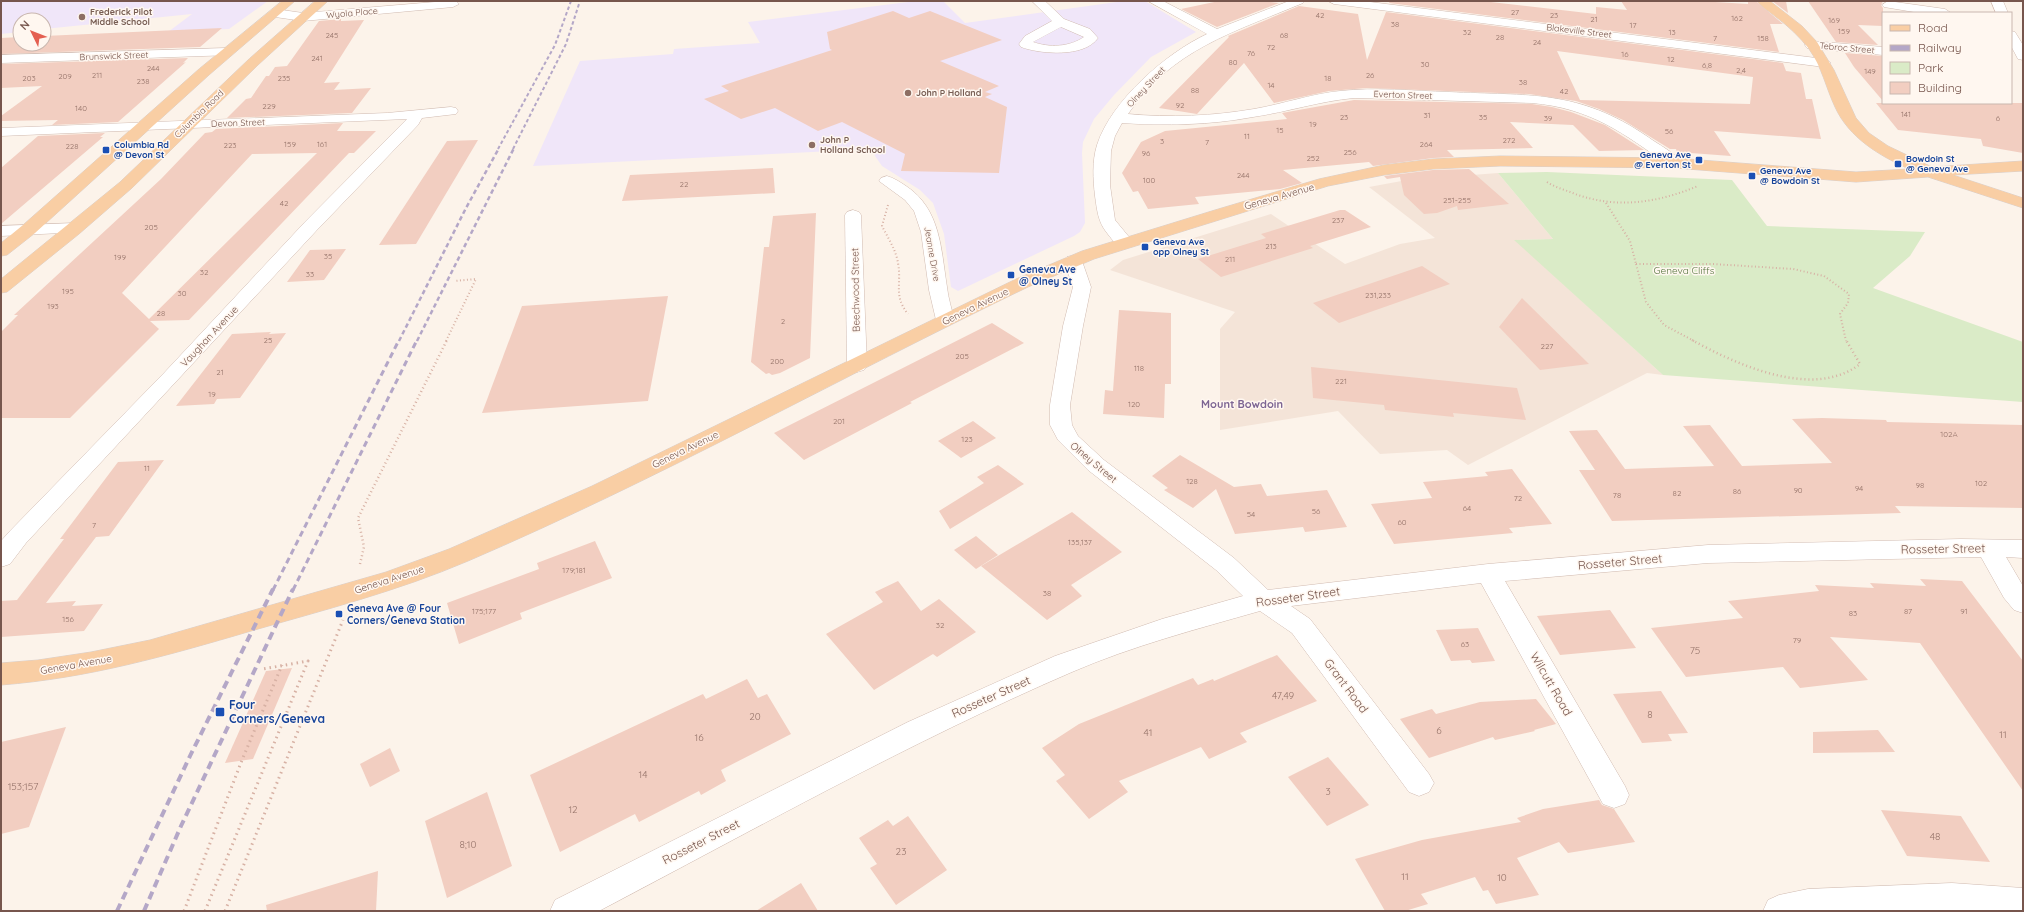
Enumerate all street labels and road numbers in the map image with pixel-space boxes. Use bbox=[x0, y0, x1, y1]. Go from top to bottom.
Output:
street label: Wyola Place bbox=[326, 5, 378, 20]
street label: Blakeville Street bbox=[1546, 21, 1612, 40]
street label: Tebroc Street bbox=[1819, 40, 1875, 55]
street label: Brunswick Street bbox=[79, 49, 149, 62]
street label: Olney Street bbox=[1124, 64, 1167, 109]
street label: Columbia Road bbox=[172, 87, 226, 140]
street label: Everton Street bbox=[1373, 88, 1433, 101]
street label: Devon Street bbox=[211, 116, 265, 129]
street label: Geneva Avenue bbox=[1243, 180, 1316, 213]
street label: Jeanne Drive bbox=[922, 226, 943, 282]
street label: Beechwood Street bbox=[848, 247, 863, 332]
street label: Geneva Avenue bbox=[940, 285, 1011, 328]
street label: Vaughan Avenue bbox=[178, 303, 241, 370]
street label: Geneva Avenue bbox=[650, 428, 721, 471]
street label: Olney Street bbox=[1068, 439, 1120, 486]
street label: Rosseter Street bbox=[1900, 540, 1985, 557]
street label: Rosseter Street bbox=[1577, 550, 1663, 573]
street label: Geneva Avenue bbox=[353, 562, 426, 597]
street label: Rosseter Street bbox=[1255, 583, 1341, 610]
street label: Wilcutt Road bbox=[1527, 649, 1576, 718]
street label: Geneva Avenue bbox=[39, 652, 113, 677]
street label: Grant Road bbox=[1321, 656, 1372, 716]
street label: Rosseter Street bbox=[949, 672, 1033, 721]
street label: Rosseter Street bbox=[660, 816, 742, 867]

